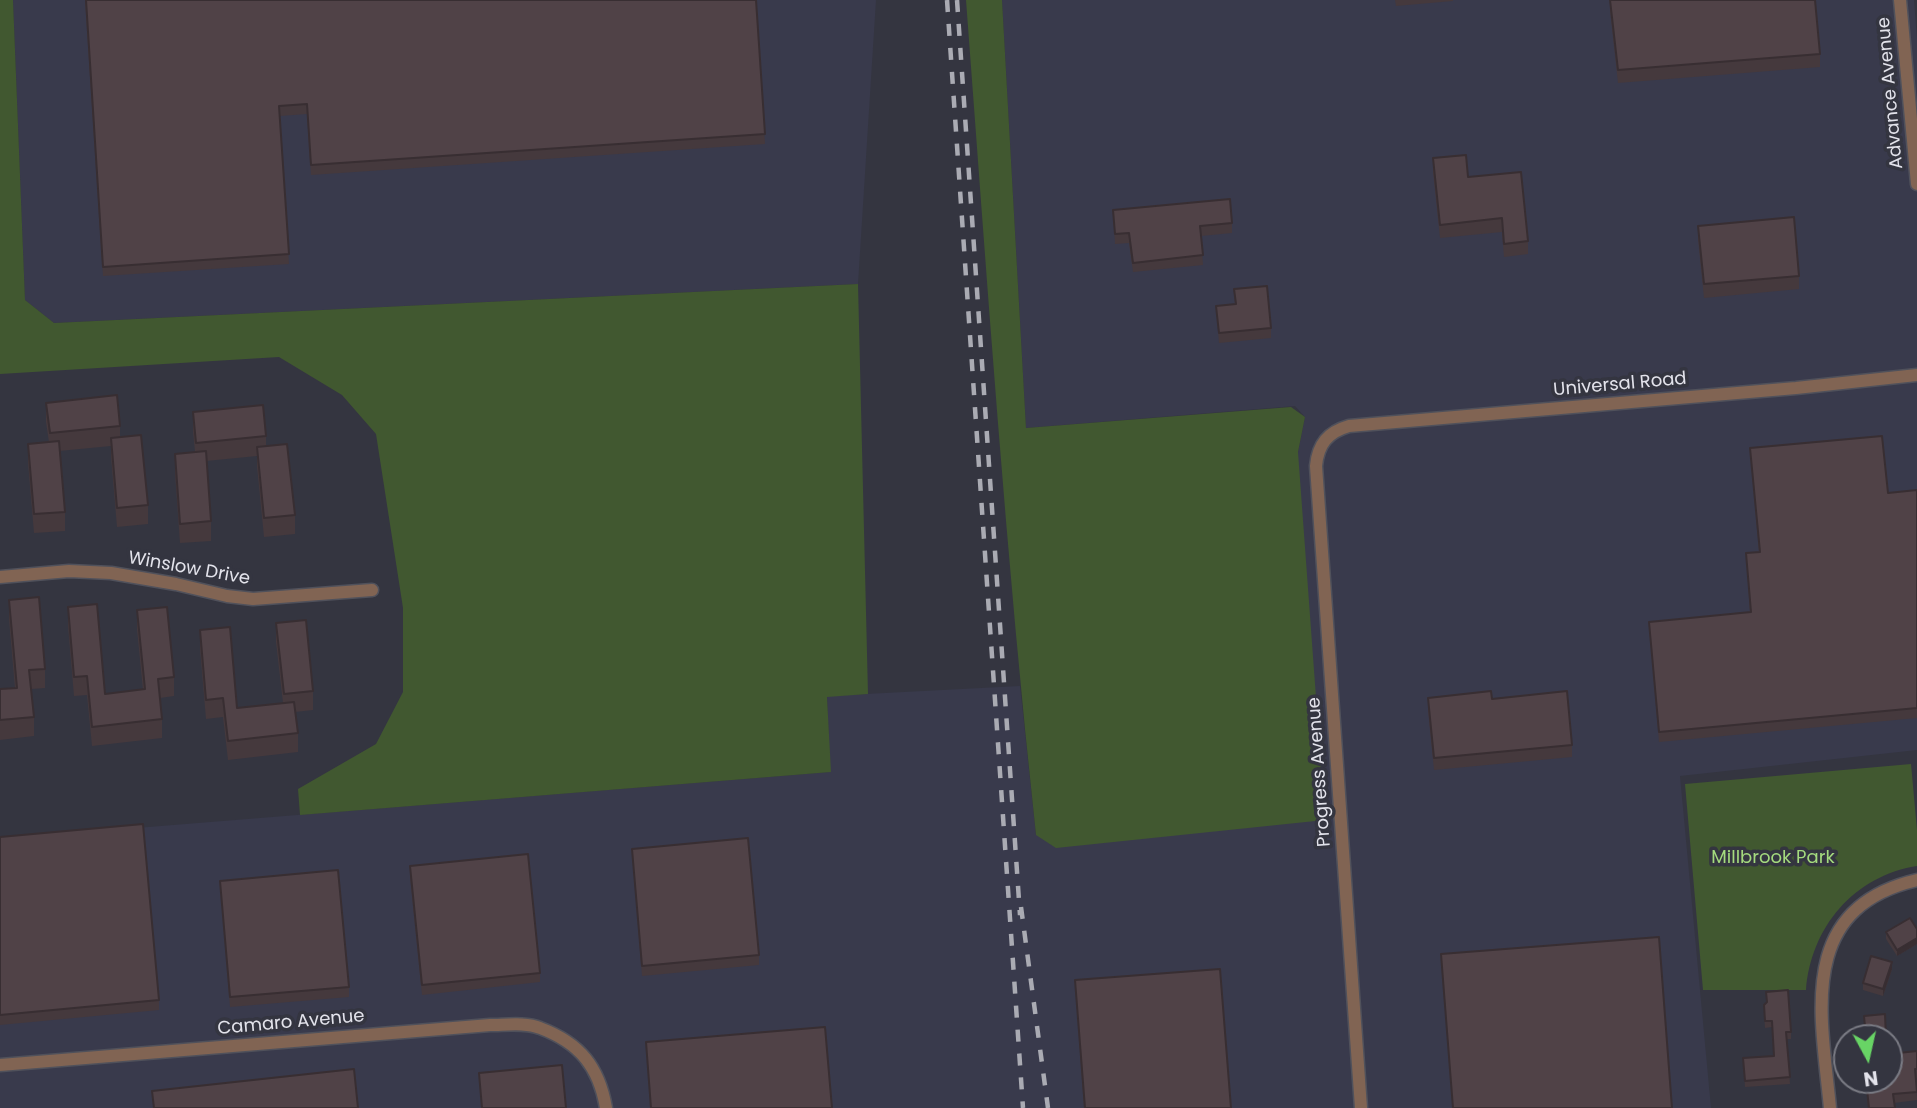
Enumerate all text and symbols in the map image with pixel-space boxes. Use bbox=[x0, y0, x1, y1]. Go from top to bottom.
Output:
street label: Advance Avenue bbox=[1874, 16, 1908, 170]
street label: Universal Road bbox=[1552, 368, 1688, 402]
street label: Winslow Drive bbox=[126, 548, 252, 590]
street label: Progress Avenue bbox=[1304, 696, 1336, 848]
park label: Millbrook Park bbox=[1711, 847, 1835, 869]
street label: Camaro Avenue bbox=[217, 1006, 365, 1040]
north arrow bbox=[1833, 1024, 1903, 1094]
text: N bbox=[1862, 1064, 1880, 1093]

